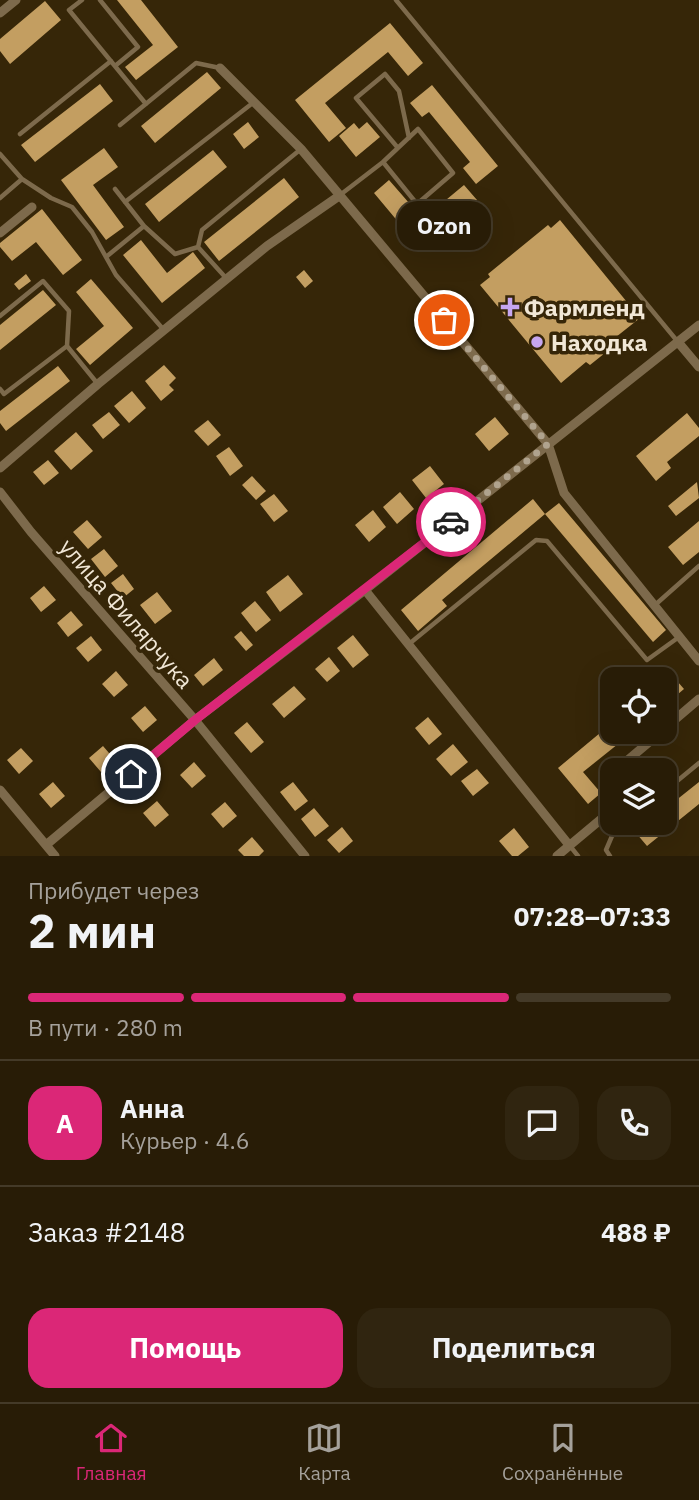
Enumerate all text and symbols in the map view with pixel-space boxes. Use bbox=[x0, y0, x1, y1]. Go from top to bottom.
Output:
callout: Ozon bbox=[397, 201, 491, 250]
text: Ozon bbox=[417, 210, 471, 240]
pin bbox=[414, 290, 474, 350]
place label: Фармленд bbox=[524, 292, 645, 322]
marker: Фармленд bbox=[502, 299, 518, 315]
icon: bag bbox=[425, 301, 463, 339]
place label: Находка bbox=[551, 327, 648, 357]
marker: Находка bbox=[529, 334, 545, 350]
courier bbox=[416, 487, 486, 557]
icon: car bbox=[432, 503, 470, 541]
street label: улица Филярчука bbox=[54, 532, 200, 694]
map controls bbox=[600, 667, 677, 835]
button: locate bbox=[600, 667, 677, 744]
pin bbox=[101, 744, 161, 804]
icon: home bbox=[112, 755, 150, 793]
button: layers bbox=[600, 758, 677, 835]
text: Прибудет через bbox=[28, 875, 200, 905]
text: 07:28–07:33 bbox=[514, 899, 671, 933]
text: 2 мин bbox=[28, 901, 156, 961]
text: В пути · 280 m bbox=[28, 1012, 183, 1042]
button: chat bbox=[505, 1086, 579, 1160]
button: phone bbox=[597, 1086, 671, 1160]
text: Анна bbox=[120, 1091, 184, 1125]
text: А bbox=[56, 1106, 74, 1140]
text: Курьер · 4.6 bbox=[120, 1125, 250, 1155]
text: Заказ #2148 bbox=[28, 1215, 185, 1249]
text: 488 ₽ bbox=[601, 1215, 671, 1249]
button: Помощь bbox=[28, 1308, 343, 1388]
button: Поделиться bbox=[357, 1308, 671, 1388]
tab: Главная bbox=[76, 1419, 147, 1485]
tab: Карта bbox=[298, 1419, 351, 1485]
tab: Сохранённые bbox=[502, 1419, 623, 1485]

